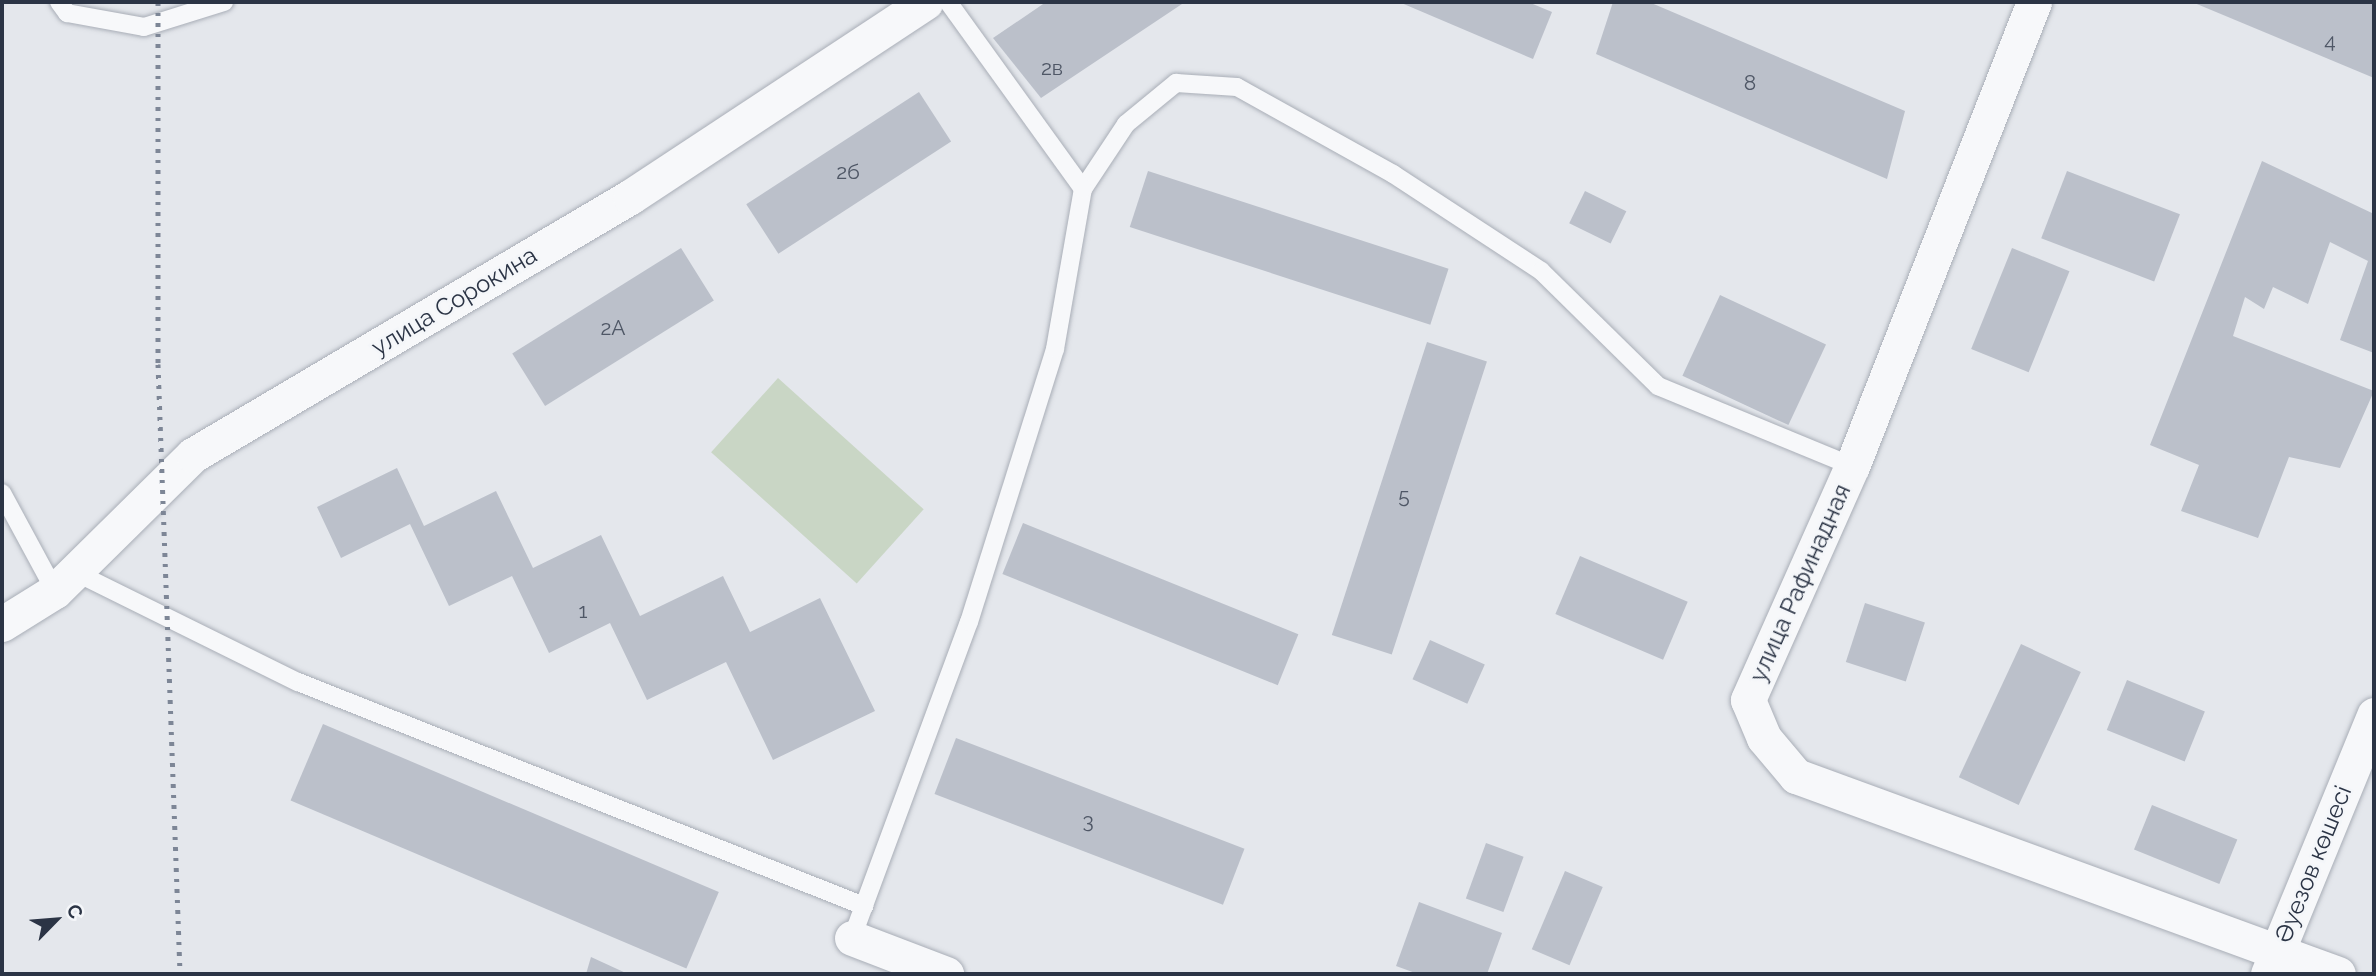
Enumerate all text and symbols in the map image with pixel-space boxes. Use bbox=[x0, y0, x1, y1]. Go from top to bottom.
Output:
house number: 4 bbox=[2324, 28, 2336, 54]
house number: 2в bbox=[1041, 55, 1063, 81]
house number: 8 bbox=[1744, 70, 1756, 96]
house number: 2б bbox=[836, 159, 860, 185]
street label: улица Сорокина bbox=[366, 240, 542, 362]
house number: 2А bbox=[600, 315, 626, 341]
street label: улица Рафинадная bbox=[1743, 480, 1857, 686]
house number: 5 bbox=[1398, 483, 1410, 509]
house number: 1 bbox=[579, 598, 587, 624]
street label: Әуезов көшесі bbox=[2269, 782, 2357, 946]
house number: 3 bbox=[1082, 808, 1094, 834]
north arrow bbox=[21, 885, 91, 955]
text: С bbox=[62, 901, 88, 922]

